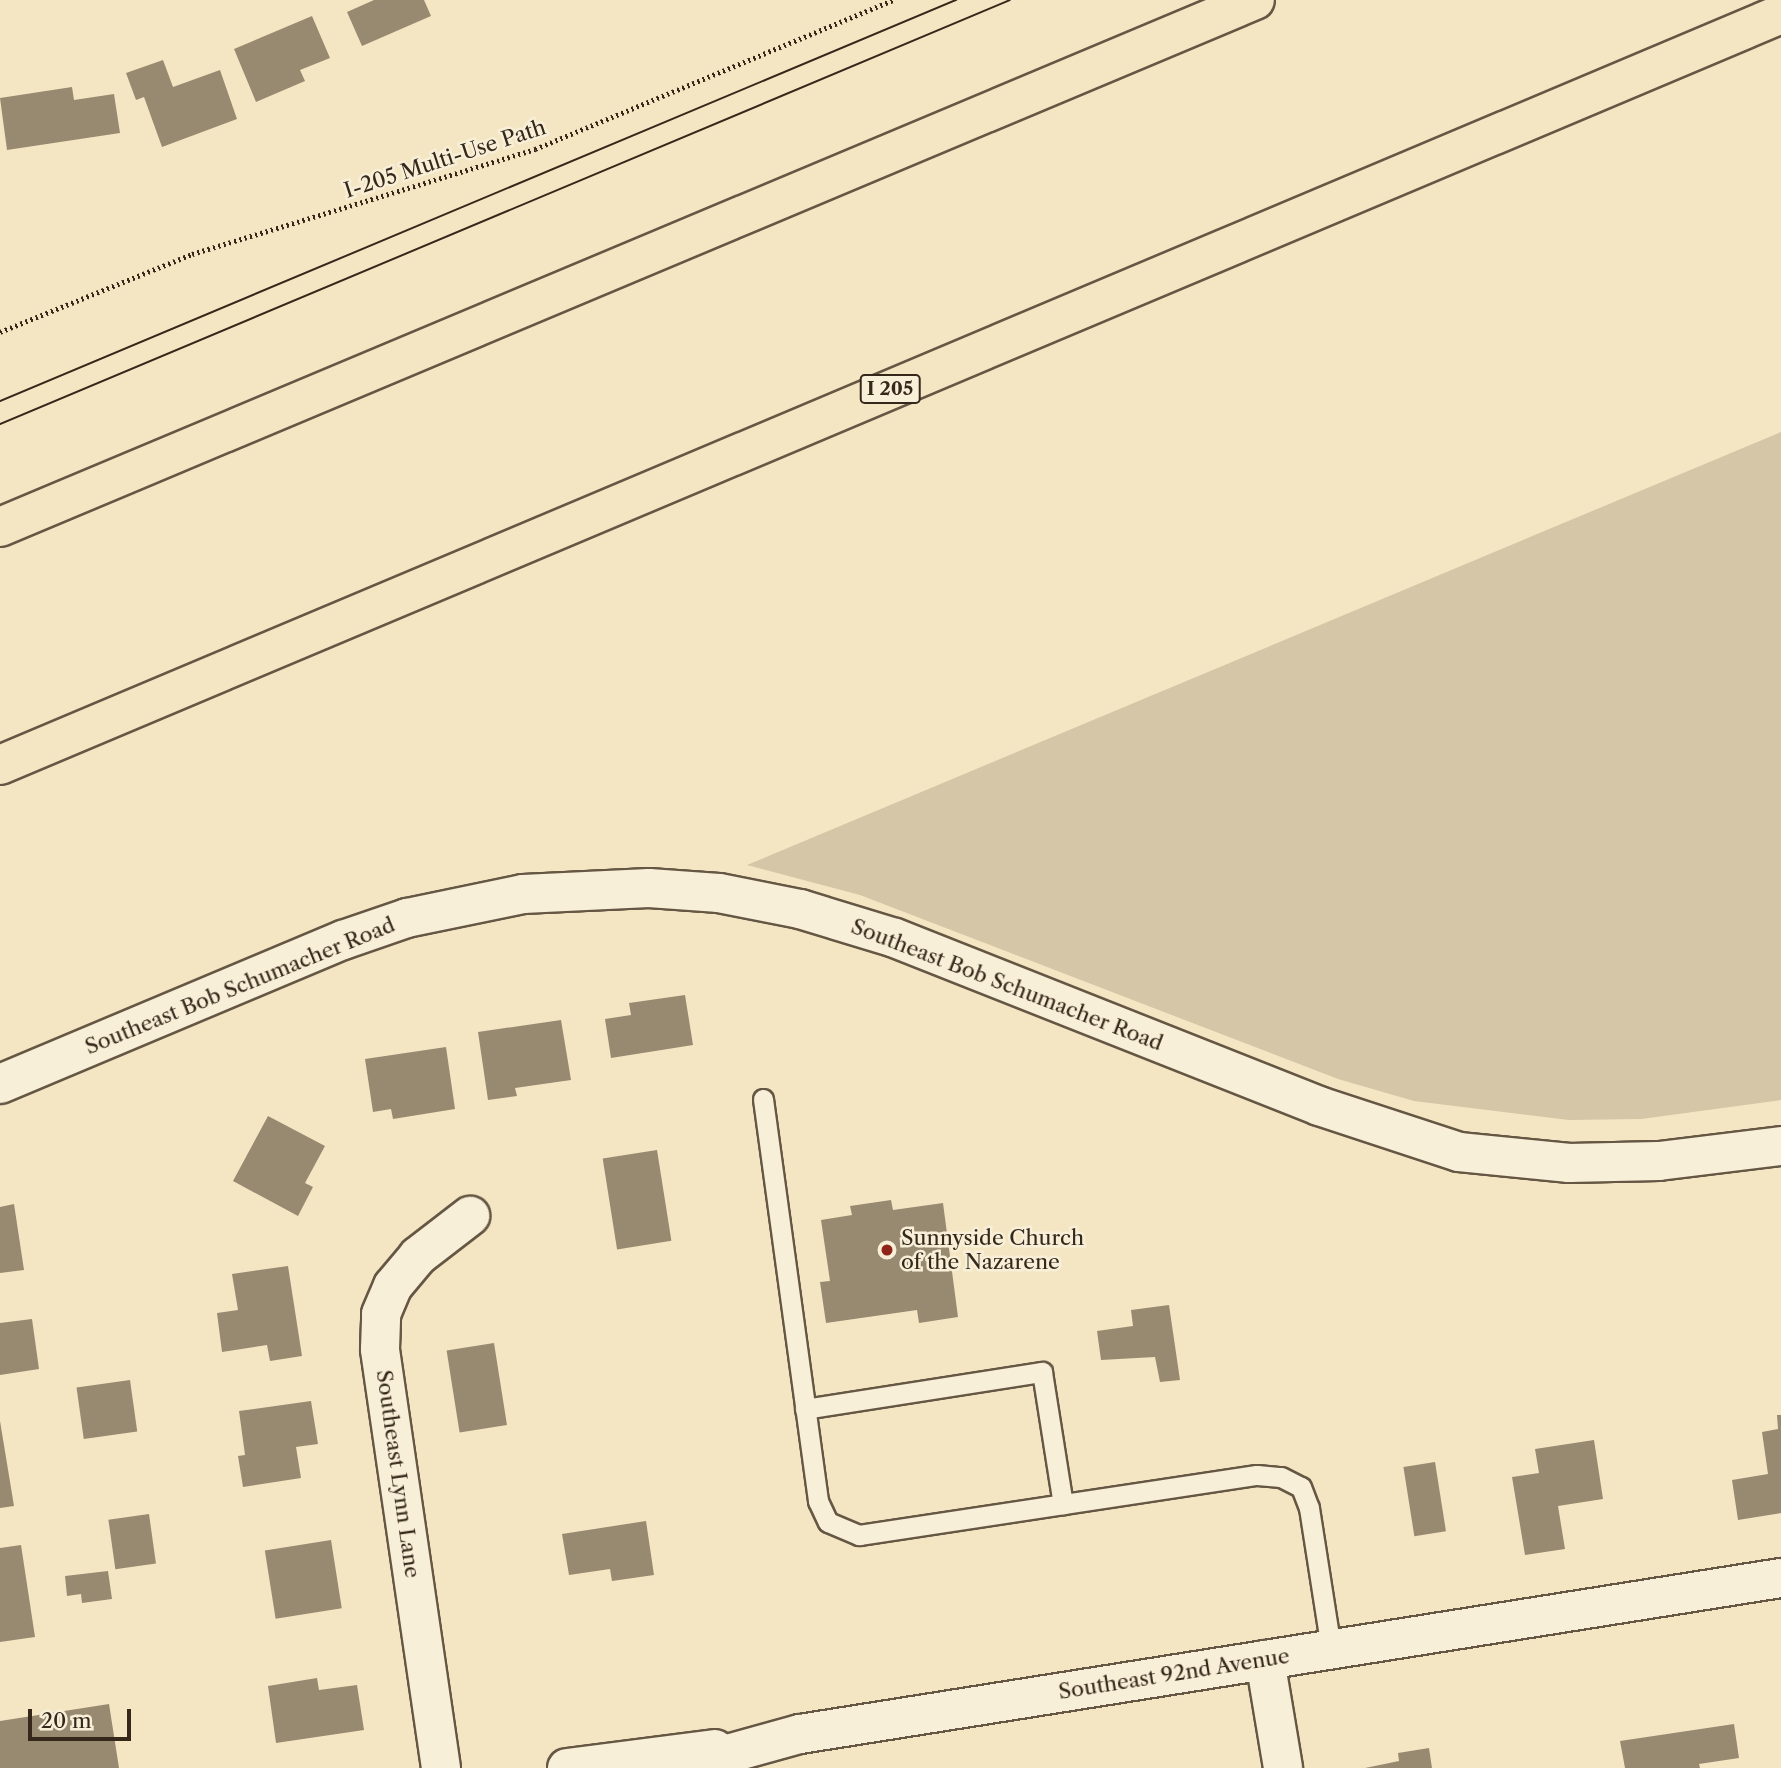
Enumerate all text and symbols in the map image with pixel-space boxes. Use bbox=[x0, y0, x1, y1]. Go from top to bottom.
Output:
street label: I-205 Multi-Use Path bbox=[341, 114, 549, 204]
road number: I 205 bbox=[858, 374, 922, 404]
street label: Southeast Bob Schumacher Road bbox=[81, 912, 399, 1060]
street label: Southeast Bob Schumacher Road bbox=[847, 914, 1167, 1056]
place label: Sunnyside Church of the Nazarene bbox=[901, 1225, 1084, 1275]
marker: Sunnyside Church of the Nazarene bbox=[879, 1242, 895, 1258]
street label: Southeast Lynn Lane bbox=[371, 1368, 425, 1580]
street label: Southeast 92nd Avenue bbox=[1056, 1643, 1292, 1705]
scale bar bbox=[32, 1694, 135, 1738]
text: 20 m bbox=[41, 1708, 92, 1733]

